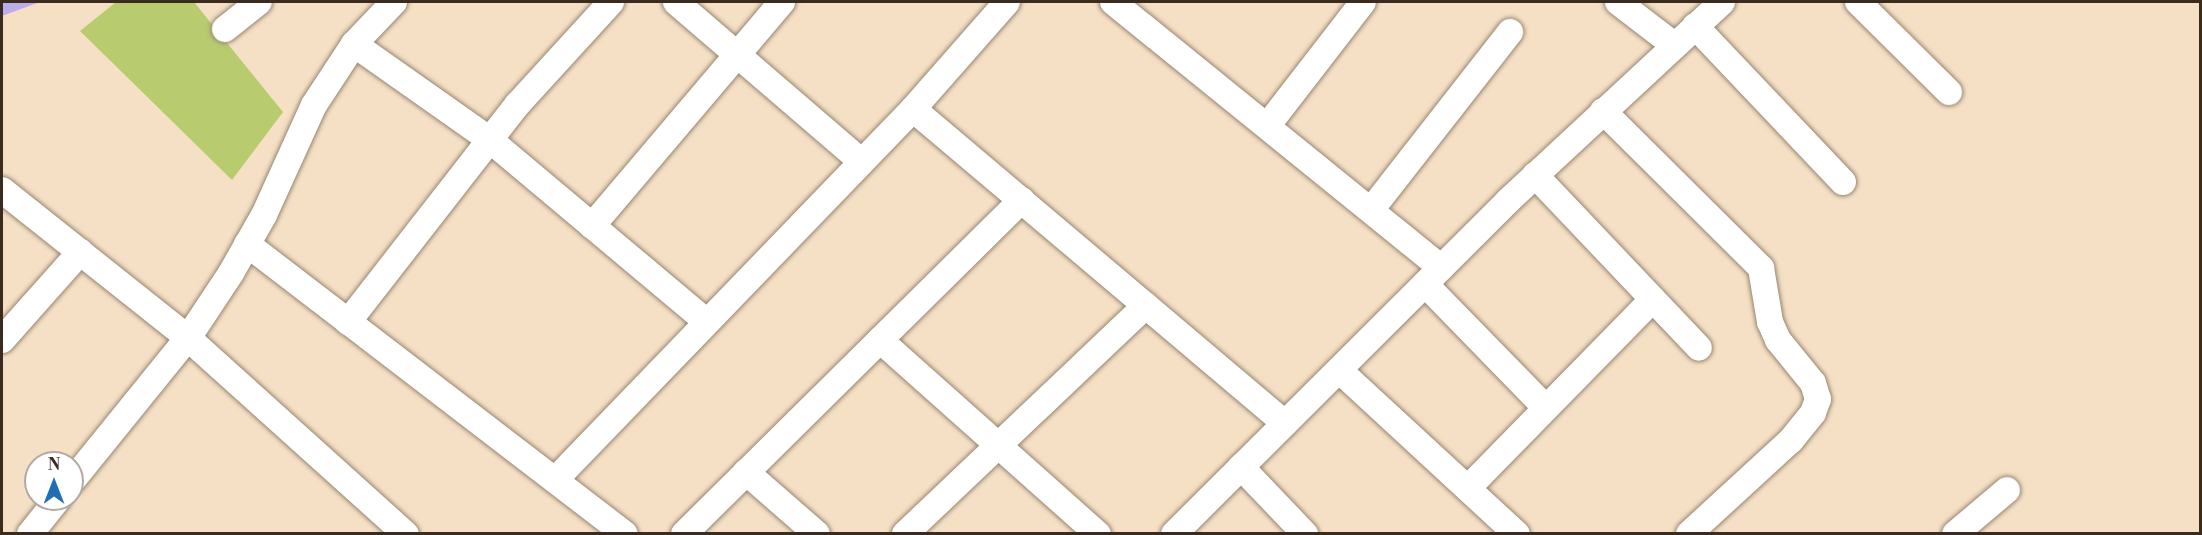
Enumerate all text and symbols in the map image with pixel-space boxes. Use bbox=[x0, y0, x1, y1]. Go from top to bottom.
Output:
north arrow bbox=[24, 451, 84, 511]
text: N bbox=[48, 455, 60, 475]

